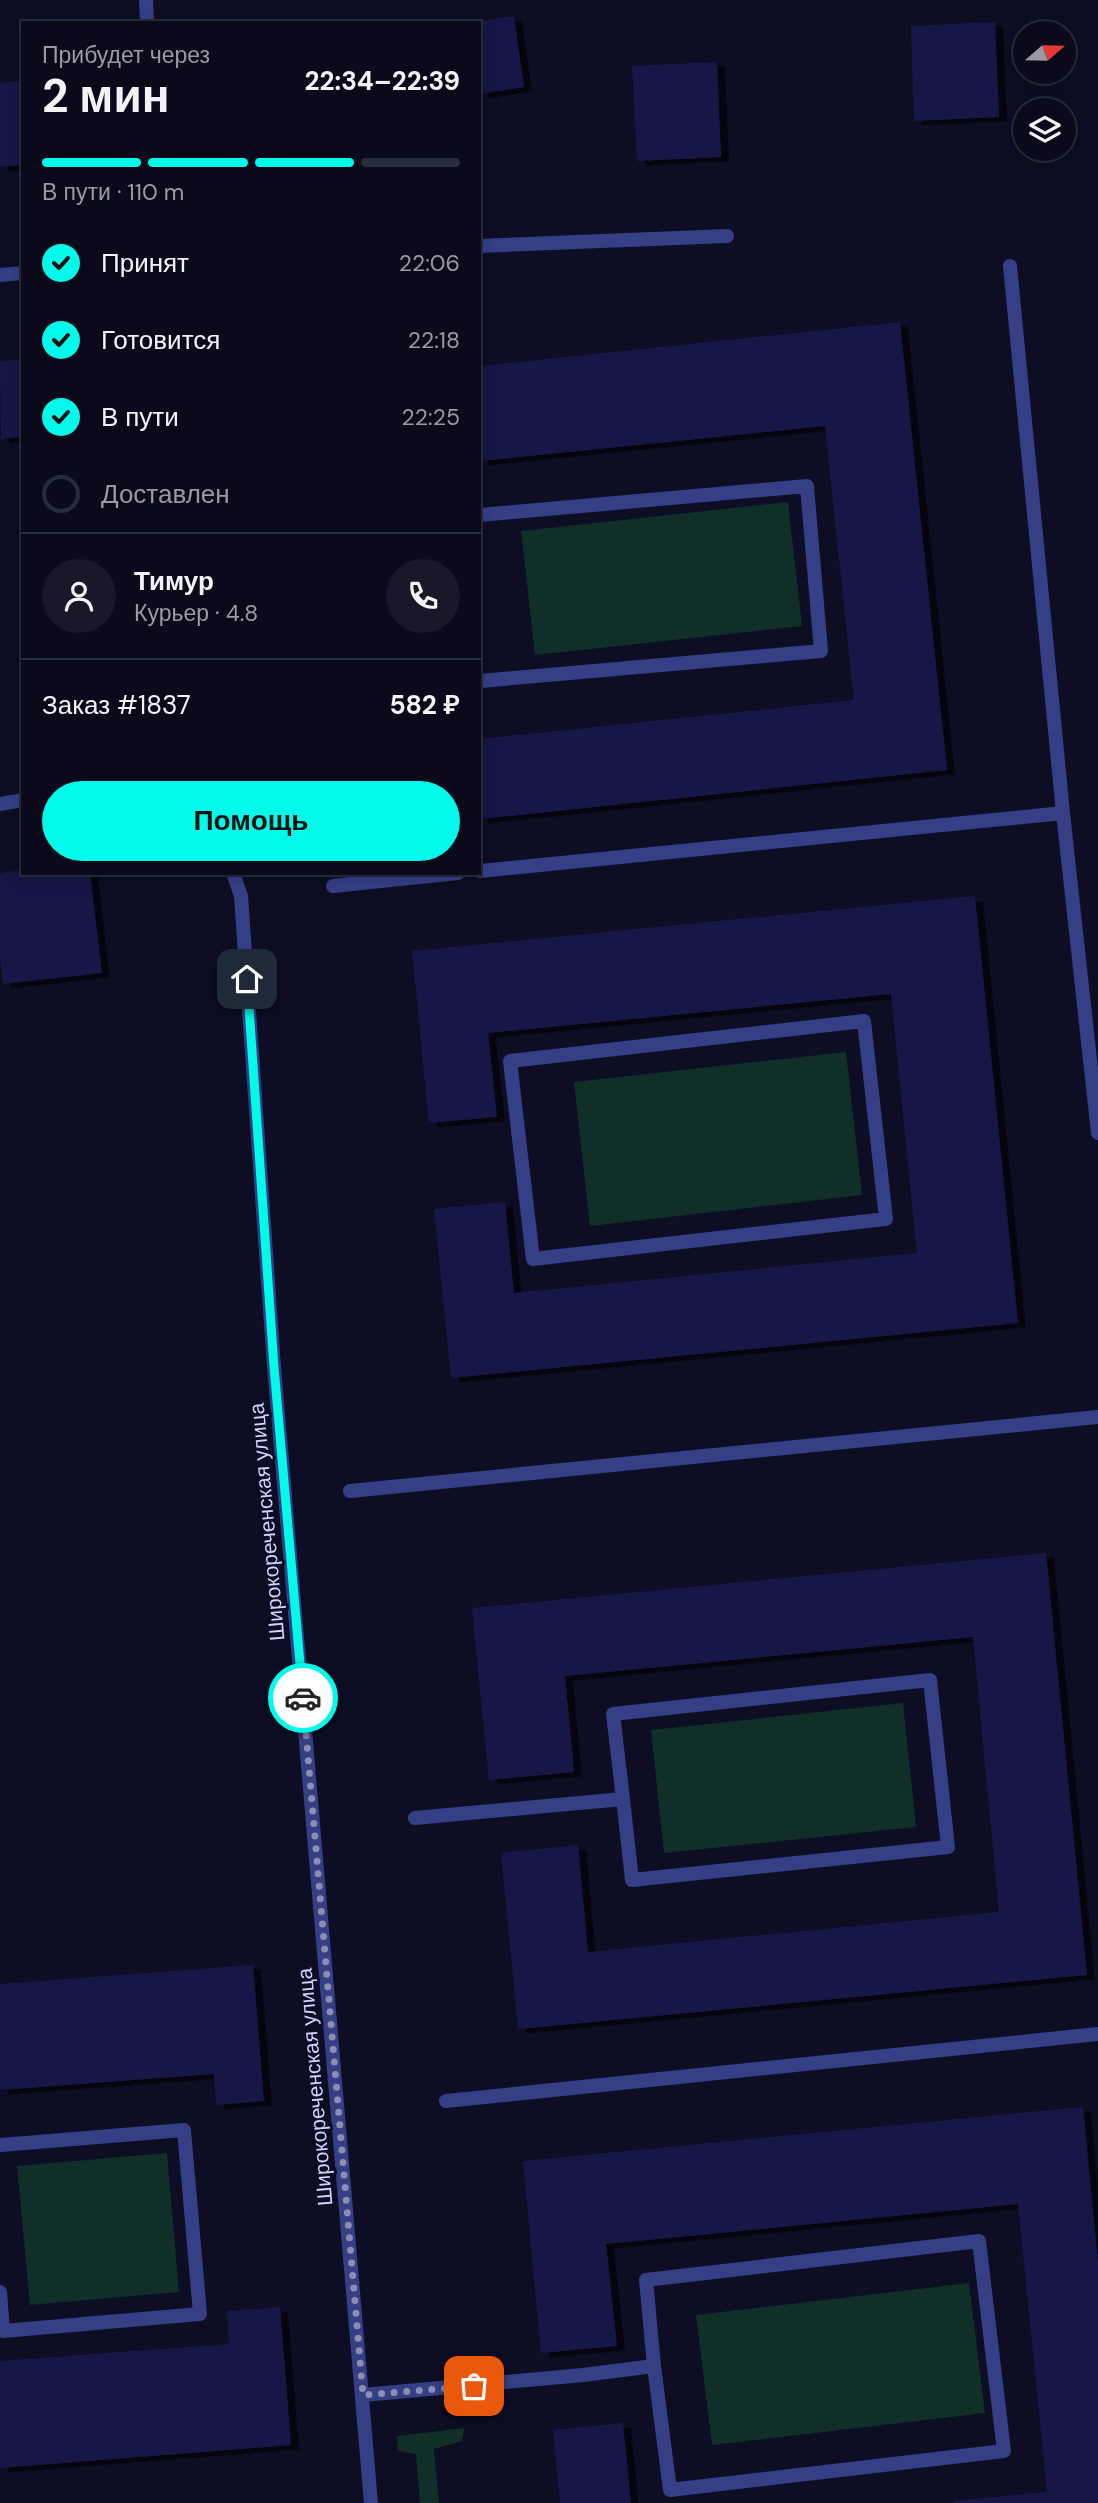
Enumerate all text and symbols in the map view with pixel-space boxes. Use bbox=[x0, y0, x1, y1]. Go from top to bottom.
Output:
north arrow bbox=[1013, 21, 1076, 84]
map controls bbox=[1013, 21, 1076, 161]
text: Прибудет через bbox=[42, 40, 210, 70]
text: 22:34–22:39 bbox=[305, 64, 460, 98]
text: 2 мин bbox=[42, 66, 169, 126]
button: layers bbox=[1013, 98, 1076, 161]
text: В пути · 110 m bbox=[42, 177, 184, 207]
icon: check bbox=[42, 244, 80, 282]
text: Принят bbox=[101, 246, 189, 280]
text: 22:06 bbox=[399, 248, 460, 278]
icon: check bbox=[42, 321, 80, 359]
text: Готовится bbox=[101, 323, 220, 357]
text: 22:18 bbox=[408, 325, 460, 355]
icon: check bbox=[42, 398, 80, 436]
text: В пути bbox=[101, 400, 179, 434]
text: 22:25 bbox=[402, 402, 460, 432]
text: Доставлен bbox=[101, 477, 230, 511]
button: person bbox=[42, 559, 116, 633]
button: phone bbox=[386, 559, 460, 633]
text: Тимур bbox=[134, 564, 214, 598]
text: Курьер · 4.8 bbox=[134, 598, 258, 628]
text: Заказ #1837 bbox=[42, 688, 191, 722]
text: 582 ₽ bbox=[389, 688, 460, 722]
button: Помощь bbox=[42, 781, 460, 861]
pin bbox=[217, 949, 277, 1009]
icon: home bbox=[228, 960, 266, 998]
street label: Широкореченская улица bbox=[243, 1402, 291, 1642]
courier bbox=[268, 1663, 338, 1733]
icon: car bbox=[284, 1679, 322, 1717]
street label: Широкореченская улица bbox=[291, 1967, 339, 2207]
pin bbox=[444, 2356, 504, 2416]
icon: bag bbox=[455, 2367, 493, 2405]

